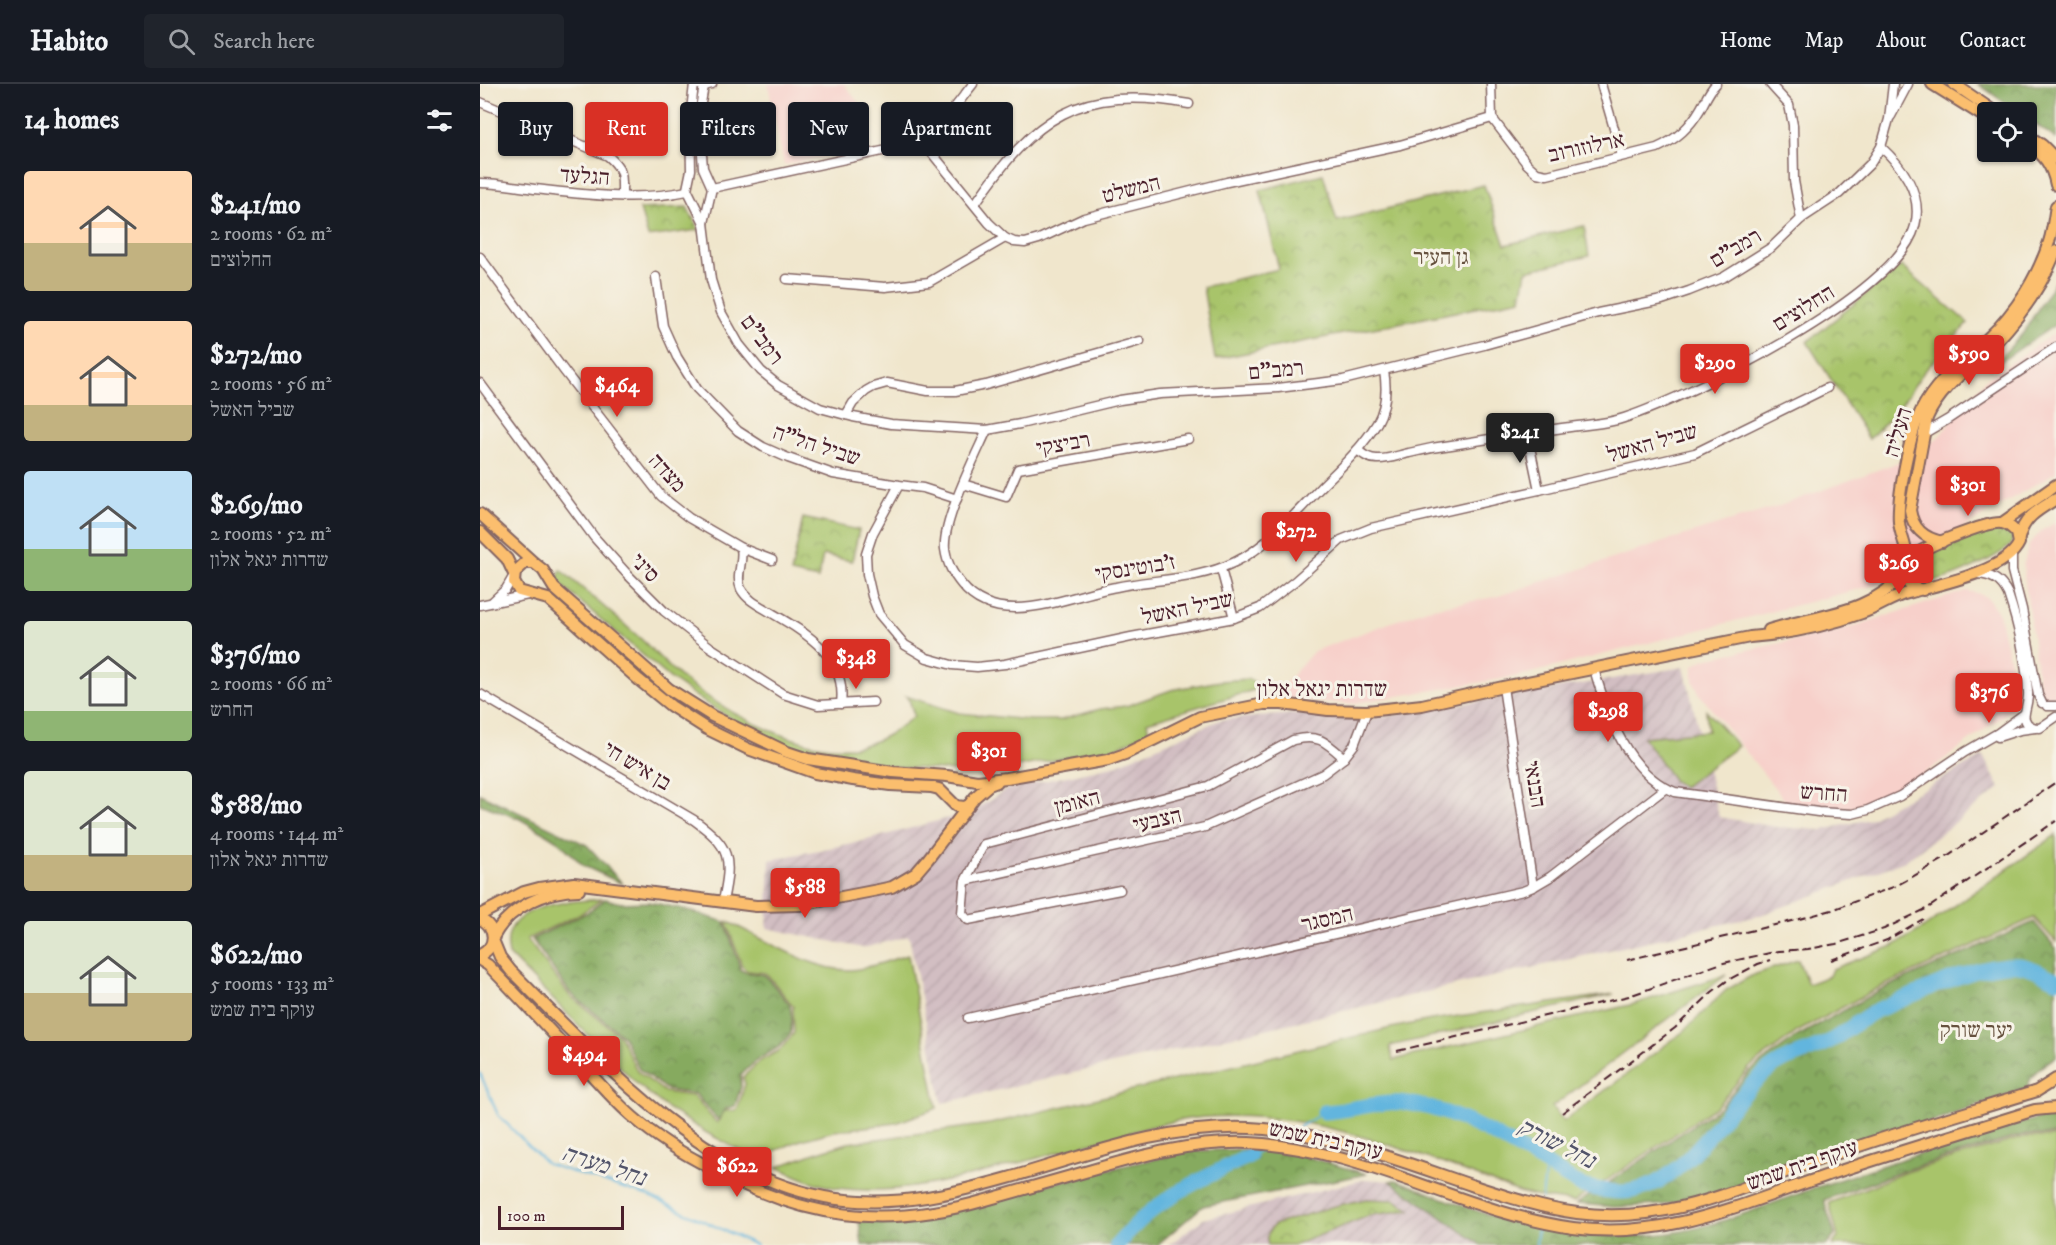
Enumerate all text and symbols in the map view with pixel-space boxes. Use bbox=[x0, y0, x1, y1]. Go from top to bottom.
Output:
search box bbox=[144, 14, 564, 68]
text: Habito bbox=[30, 24, 108, 59]
icon: search bbox=[165, 25, 198, 58]
text: Search here bbox=[213, 28, 315, 55]
text: Home bbox=[1720, 28, 1772, 54]
text: Map bbox=[1805, 28, 1843, 54]
text: About bbox=[1876, 28, 1927, 54]
text: Contact bbox=[1960, 28, 2026, 54]
chip: Buy bbox=[498, 102, 573, 156]
chip: Rent bbox=[585, 102, 668, 156]
chip: Filters bbox=[680, 102, 776, 156]
chip: New bbox=[788, 102, 869, 156]
chip: Apartment bbox=[881, 102, 1013, 156]
map controls bbox=[1977, 102, 2037, 162]
button: locate bbox=[1977, 102, 2037, 162]
text: 14 homes bbox=[24, 104, 119, 137]
icon: filters bbox=[423, 104, 456, 137]
street label: ארלוזורוב bbox=[1546, 126, 1627, 169]
street label: הגלעד bbox=[559, 161, 611, 192]
street label: המשלט bbox=[1099, 169, 1163, 210]
text: $241/mo bbox=[210, 189, 301, 222]
icon: home bbox=[72, 195, 144, 267]
text: 2 rooms · 62 m² bbox=[210, 222, 332, 247]
street label: רמב"ם bbox=[1705, 222, 1767, 274]
park label: גן העיר bbox=[1413, 244, 1469, 271]
text: החלוצים bbox=[210, 248, 272, 273]
street label: החלוצים bbox=[1768, 279, 1840, 338]
street label: רמב"ם bbox=[734, 310, 789, 370]
pin: $590 bbox=[1933, 335, 2005, 386]
text: $272/mo bbox=[210, 339, 302, 372]
text: $590 bbox=[1948, 342, 1990, 367]
pin: $290 bbox=[1679, 344, 1751, 395]
icon: home bbox=[72, 345, 144, 417]
text: $290 bbox=[1694, 351, 1736, 376]
street label: רמב"ם bbox=[1247, 355, 1305, 386]
pin: $464 bbox=[581, 367, 653, 418]
text: 2 rooms · 56 m² bbox=[210, 372, 332, 397]
text: $464 bbox=[595, 374, 639, 399]
text: שביל האשל bbox=[210, 398, 295, 423]
street label: העליה bbox=[1878, 404, 1919, 461]
pin: $241 bbox=[1484, 413, 1556, 464]
street label: שביל האשל bbox=[1604, 418, 1701, 469]
street label: שביל הל"ה bbox=[769, 419, 864, 472]
text: $241 bbox=[1500, 420, 1540, 445]
street label: רביצקי bbox=[1034, 426, 1092, 463]
street label: מצדה bbox=[642, 448, 692, 498]
pin: $301 bbox=[1932, 466, 2004, 517]
text: $301 bbox=[1950, 473, 1986, 498]
text: $269/mo bbox=[210, 489, 303, 522]
icon: home bbox=[72, 495, 144, 567]
pin: $272 bbox=[1260, 512, 1332, 563]
text: $272 bbox=[1276, 519, 1316, 544]
text: 2 rooms · 52 m² bbox=[210, 522, 331, 547]
pin: $269 bbox=[1863, 544, 1935, 595]
text: שדרות יגאל אלון bbox=[210, 548, 329, 573]
street label: סיני bbox=[625, 548, 665, 588]
street label: ז'בוטינסקי bbox=[1093, 549, 1177, 588]
text: $269 bbox=[1878, 551, 1920, 576]
street label: שביל האשל bbox=[1139, 586, 1236, 631]
text: $376/mo bbox=[210, 639, 300, 672]
pin: $348 bbox=[820, 639, 892, 690]
icon: home bbox=[72, 645, 144, 717]
text: $348 bbox=[836, 646, 876, 671]
text: 2 rooms · 66 m² bbox=[210, 672, 332, 697]
pin: $376 bbox=[1953, 673, 2025, 724]
street label: שדרות יגאל אלון bbox=[1257, 676, 1387, 703]
text: $376 bbox=[1969, 680, 2009, 705]
pin: $298 bbox=[1572, 692, 1644, 743]
text: החרש bbox=[210, 698, 253, 723]
text: $298 bbox=[1588, 699, 1628, 724]
pin: $301 bbox=[953, 732, 1025, 783]
street label: בן איש חי bbox=[598, 736, 676, 797]
text: $301 bbox=[971, 739, 1007, 764]
street label: הבנאי bbox=[1517, 759, 1552, 810]
street label: החרש bbox=[1799, 778, 1849, 809]
street label: האומן bbox=[1052, 784, 1103, 821]
text: $588/mo bbox=[210, 789, 302, 822]
icon: home bbox=[72, 795, 144, 867]
street label: הצבעי bbox=[1130, 802, 1184, 839]
text: 4 rooms · 144 m² bbox=[210, 822, 343, 847]
text: שדרות יגאל אלון bbox=[210, 848, 329, 873]
pin: $588 bbox=[769, 868, 841, 919]
text: $588 bbox=[785, 875, 825, 900]
street label: המסגר bbox=[1299, 900, 1356, 939]
text: $622/mo bbox=[210, 939, 302, 972]
icon: home bbox=[72, 945, 144, 1017]
text: 5 rooms · 133 m² bbox=[210, 972, 334, 997]
text: עוקף בית שמש bbox=[210, 998, 315, 1023]
park label: יער שורק bbox=[1940, 1017, 2012, 1044]
pin: $494 bbox=[548, 1036, 620, 1087]
text: $494 bbox=[562, 1043, 606, 1068]
water label: נחל שורק bbox=[1513, 1112, 1602, 1177]
street label: עוקף בית שמש bbox=[1267, 1115, 1385, 1166]
street label: עוקף בית שמש bbox=[1744, 1134, 1861, 1197]
water label: נחל מערה bbox=[558, 1138, 651, 1194]
pin: $622 bbox=[701, 1147, 773, 1198]
text: $622 bbox=[717, 1154, 757, 1179]
scale bar bbox=[498, 1203, 624, 1230]
text: 100 m bbox=[507, 1206, 546, 1226]

